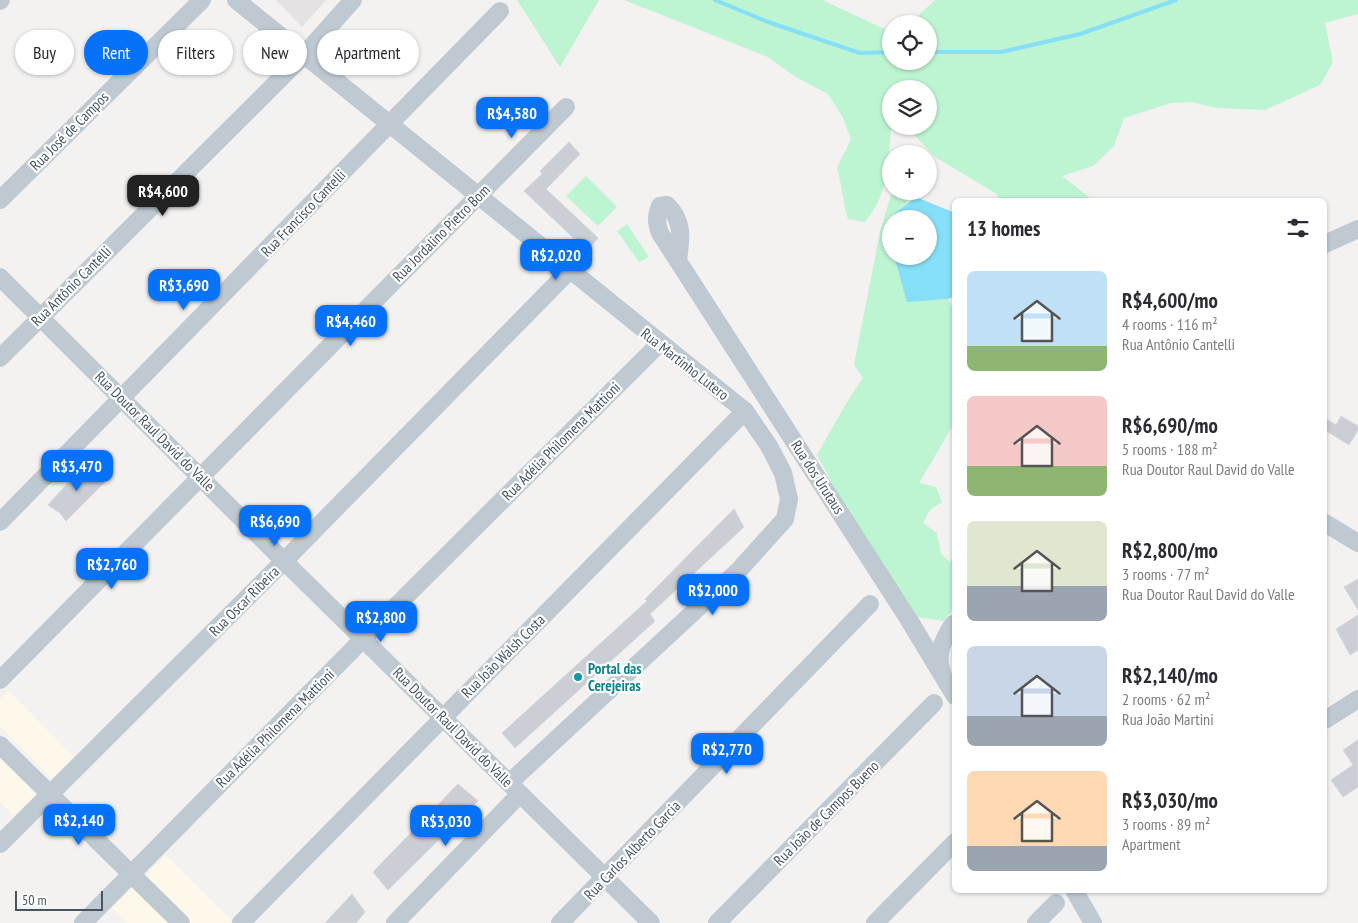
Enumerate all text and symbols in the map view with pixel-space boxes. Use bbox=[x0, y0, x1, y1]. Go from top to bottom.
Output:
map controls bbox=[882, 15, 937, 265]
button: locate bbox=[882, 15, 937, 70]
chip: Buy bbox=[15, 30, 74, 75]
chip: Rent bbox=[84, 30, 148, 75]
chip: Filters bbox=[158, 30, 233, 75]
chip: New bbox=[243, 30, 307, 75]
chip: Apartment bbox=[317, 30, 419, 75]
button: layers bbox=[882, 80, 937, 135]
street label: Rua José de Campos bbox=[26, 88, 112, 174]
pin: R$4,580 bbox=[466, 96, 558, 139]
text: R$4,580 bbox=[487, 103, 537, 123]
button: + bbox=[882, 145, 937, 200]
street label: Rua Francisco Cantelli bbox=[257, 165, 349, 261]
pin: R$4,600 bbox=[117, 174, 209, 217]
street label: Rua Jordalino Pietro Bom bbox=[388, 180, 494, 286]
text: R$4,600 bbox=[138, 181, 188, 201]
button: − bbox=[882, 210, 937, 265]
icon: filters bbox=[1284, 214, 1312, 242]
text: 13 homes bbox=[967, 215, 1040, 242]
pin: R$2,020 bbox=[510, 238, 602, 281]
street label: Rua Antônio Cantelli bbox=[27, 242, 115, 330]
text: R$2,020 bbox=[531, 245, 581, 265]
pin: R$3,690 bbox=[138, 268, 230, 311]
text: R$3,690 bbox=[159, 275, 209, 295]
text: R$4,600/mo bbox=[1122, 287, 1218, 314]
icon: home bbox=[1007, 291, 1067, 351]
pin: R$4,460 bbox=[305, 304, 397, 347]
text: R$4,460 bbox=[326, 311, 376, 331]
text: 4 rooms · 116 m² bbox=[1122, 314, 1218, 334]
street label: Rua Martinho Lutero bbox=[637, 324, 733, 404]
text: Rua Antônio Cantelli bbox=[1122, 334, 1235, 354]
street label: Rua Doutor Raul David do Valle bbox=[91, 367, 219, 495]
street label: Rua Adélia Philomena Mattioni bbox=[498, 378, 624, 504]
text: R$6,690/mo bbox=[1122, 412, 1218, 439]
icon: home bbox=[1007, 416, 1067, 476]
street label: Rua dos Urutaus bbox=[787, 436, 849, 518]
text: 5 rooms · 188 m² bbox=[1122, 439, 1218, 459]
pin: R$3,470 bbox=[31, 450, 123, 492]
text: R$3,470 bbox=[52, 456, 102, 476]
text: Rua Doutor Raul David do Valle bbox=[1122, 459, 1295, 479]
pin: R$6,690 bbox=[229, 504, 321, 547]
text: R$6,690 bbox=[250, 511, 300, 531]
text: R$2,800/mo bbox=[1122, 537, 1218, 564]
icon: home bbox=[1007, 541, 1067, 601]
pin: R$2,760 bbox=[66, 548, 158, 590]
text: R$2,760 bbox=[87, 554, 137, 574]
street label: Rua Oscar Ribeira bbox=[205, 562, 283, 640]
text: 3 rooms · 77 m² bbox=[1122, 564, 1210, 584]
pin: R$2,000 bbox=[667, 574, 759, 616]
text: R$2,000 bbox=[688, 580, 738, 600]
text: Rua Doutor Raul David do Valle bbox=[1122, 584, 1295, 604]
pin: R$2,800 bbox=[335, 600, 427, 643]
text: R$2,800 bbox=[356, 607, 406, 627]
street label: Rua João Walsh Costa bbox=[457, 610, 549, 702]
place label: Portal das Cerejeiras bbox=[588, 659, 642, 695]
text: R$2,140/mo bbox=[1122, 662, 1218, 689]
street label: Rua Doutor Raul David do Valle bbox=[389, 663, 517, 791]
street label: Rua Adélia Philomena Mattioni bbox=[212, 665, 338, 791]
icon: home bbox=[1007, 666, 1067, 726]
marker: Portal das Cerejeiras bbox=[572, 671, 584, 683]
text: 2 rooms · 62 m² bbox=[1122, 689, 1210, 709]
text: Rua João Martini bbox=[1122, 709, 1214, 729]
pin: R$2,770 bbox=[681, 732, 773, 775]
text: R$2,770 bbox=[702, 739, 752, 759]
street label: Rua João de Campos Bueno bbox=[769, 756, 883, 870]
text: R$3,030/mo bbox=[1122, 787, 1218, 814]
icon: home bbox=[1007, 791, 1067, 851]
street label: Rua Carlos Alberto Garcia bbox=[580, 796, 684, 904]
pin: R$2,140 bbox=[33, 804, 125, 846]
pin: R$3,030 bbox=[400, 804, 492, 847]
text: R$2,140 bbox=[54, 810, 104, 830]
text: R$3,030 bbox=[421, 811, 471, 831]
text: 3 rooms · 89 m² bbox=[1122, 814, 1210, 834]
text: Apartment bbox=[1122, 834, 1181, 854]
scale bar bbox=[15, 888, 102, 911]
text: 50 m bbox=[22, 891, 47, 909]

